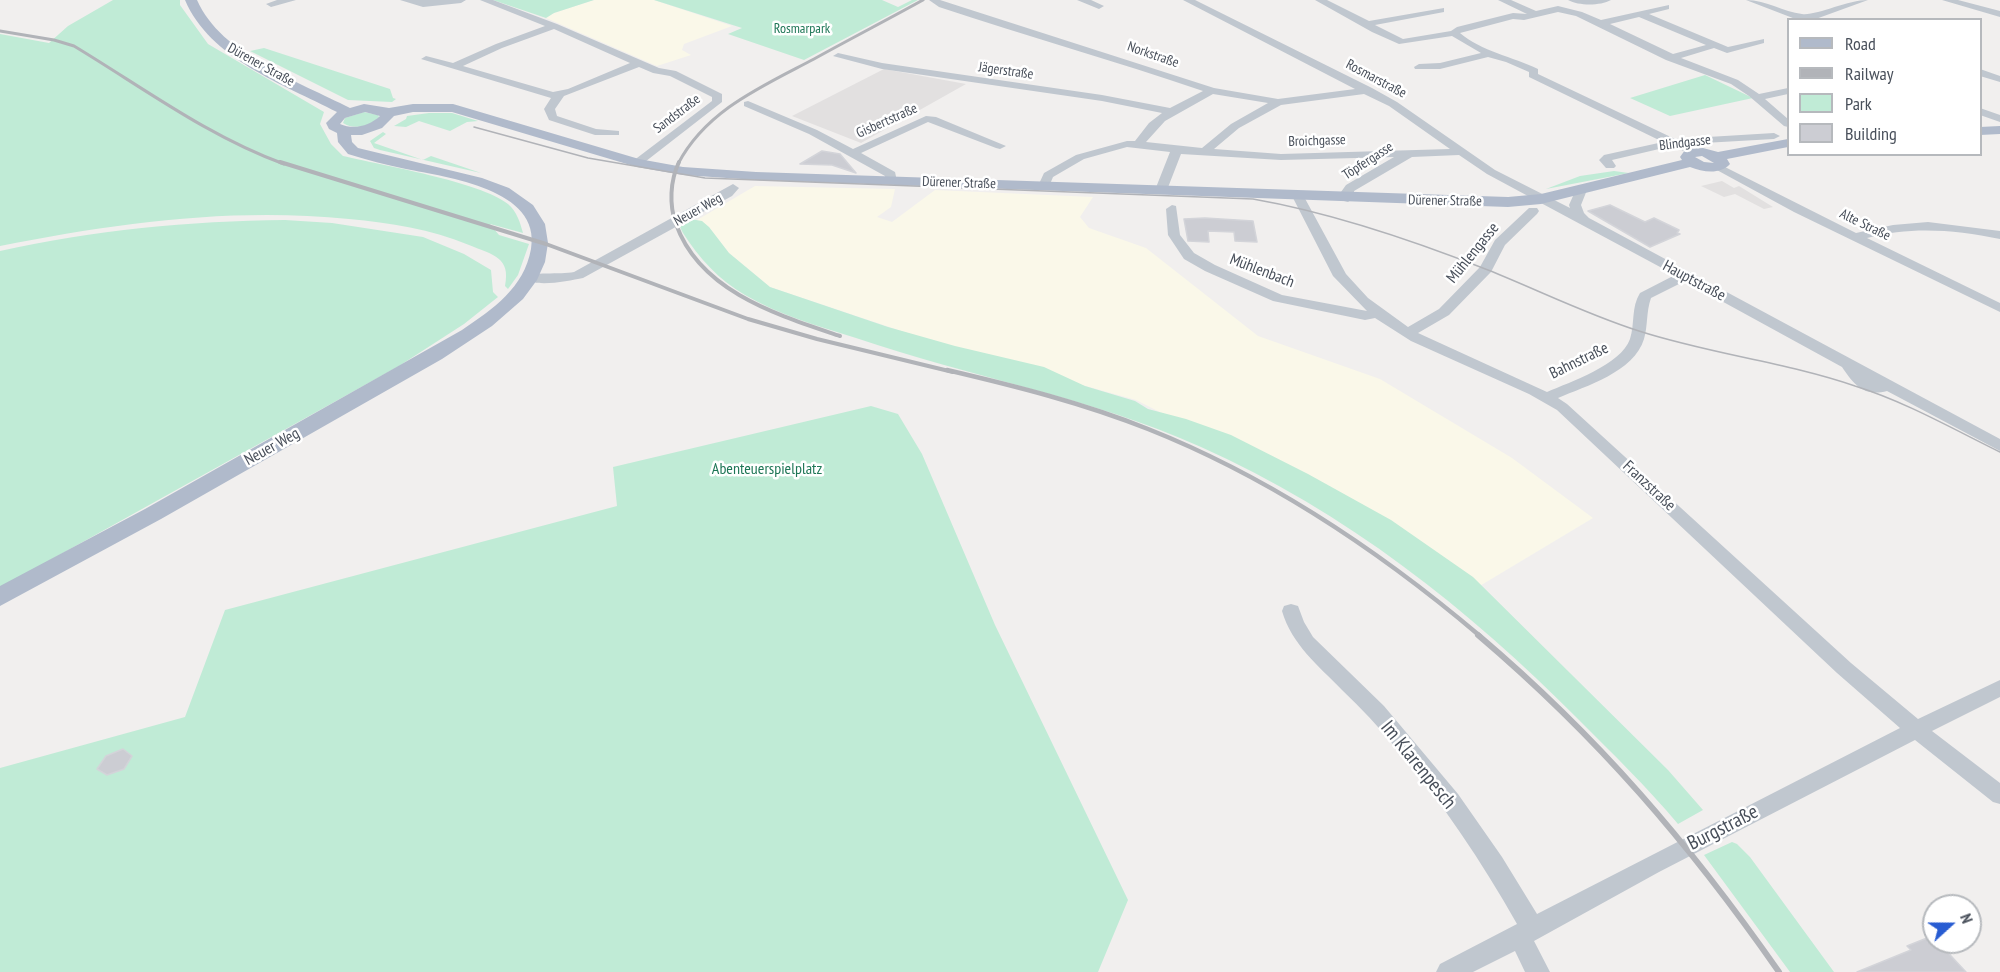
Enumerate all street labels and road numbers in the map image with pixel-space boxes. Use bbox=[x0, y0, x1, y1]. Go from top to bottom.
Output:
street label: Norkstraße bbox=[1125, 38, 1181, 72]
street label: Dürener Straße bbox=[225, 40, 297, 90]
street label: Rosmarstraße bbox=[1343, 56, 1409, 102]
street label: Jägerstraße bbox=[977, 59, 1035, 83]
street label: Sandstraße bbox=[650, 91, 704, 137]
street label: Gisbertstraße bbox=[854, 100, 920, 142]
street label: Blindgasse bbox=[1658, 131, 1712, 155]
street label: Broichgasse bbox=[1288, 132, 1346, 150]
street label: Töpfergasse bbox=[1339, 138, 1397, 184]
street label: Dürener Straße bbox=[922, 173, 996, 193]
street label: Neuer Weg bbox=[671, 190, 725, 230]
street label: Dürener Straße bbox=[1408, 192, 1482, 210]
street label: Alte Straße bbox=[1837, 206, 1893, 244]
street label: Mühlengasse bbox=[1443, 219, 1503, 287]
street label: Mühlenbach bbox=[1227, 250, 1297, 292]
street label: Hauptstraße bbox=[1659, 256, 1729, 306]
street label: Bahnstraße bbox=[1546, 339, 1612, 383]
street label: Neuer Weg bbox=[241, 424, 303, 470]
street label: Franzstraße bbox=[1619, 457, 1679, 515]
street label: Im Klarenpesch bbox=[1375, 716, 1461, 814]
street label: Burgstraße bbox=[1684, 800, 1762, 856]

